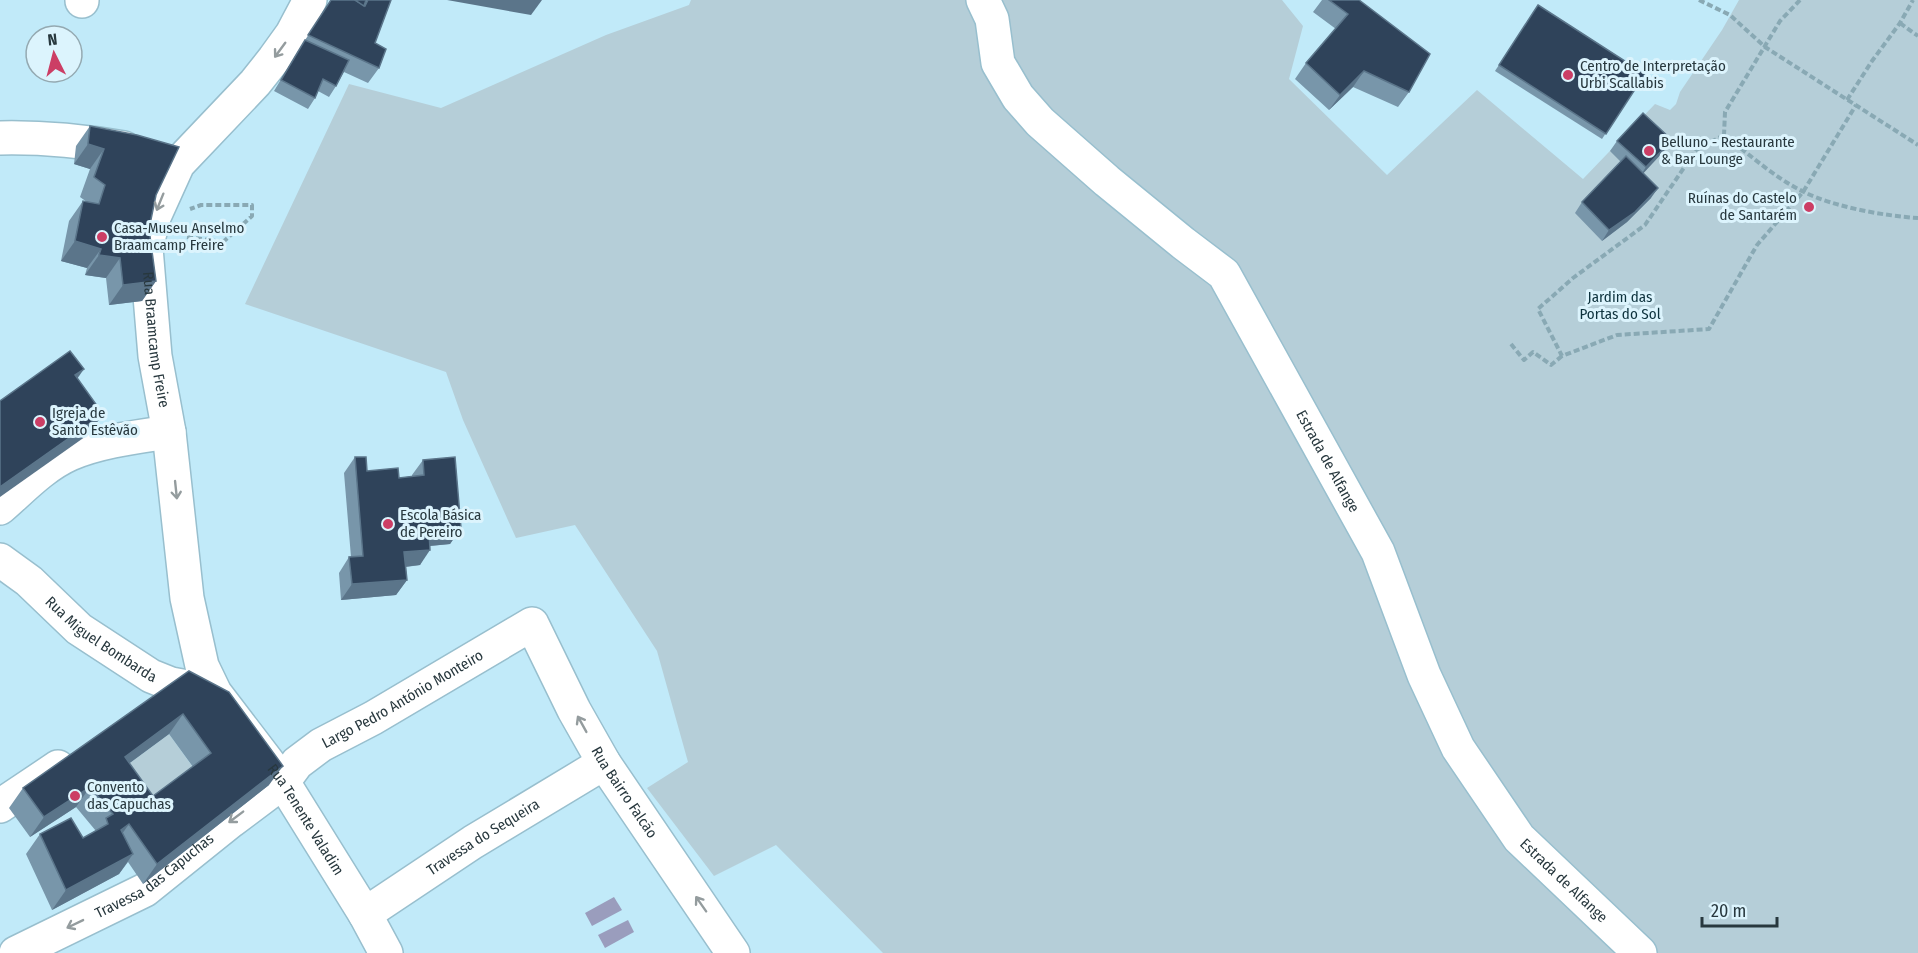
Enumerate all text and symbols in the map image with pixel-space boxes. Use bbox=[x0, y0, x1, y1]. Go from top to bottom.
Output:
north arrow bbox=[24, 24, 84, 84]
text: N bbox=[47, 30, 58, 50]
one-way arrow bbox=[274, 42, 286, 58]
place label: Centro de Interpretação Urbi Scallabis bbox=[1580, 57, 1726, 92]
marker: Centro de Interpretação Urbi Scallabis bbox=[1561, 68, 1575, 82]
place label: Belluno - Restaurante & Bar Lounge bbox=[1661, 133, 1795, 168]
marker: Belluno - Restaurante & Bar Lounge bbox=[1642, 144, 1656, 158]
place label: Ruínas do Castelo de Santarém bbox=[1688, 189, 1797, 224]
one-way arrow bbox=[154, 192, 165, 211]
marker: Ruínas do Castelo de Santarém bbox=[1802, 200, 1816, 214]
place label: Casa-Museu Anselmo Braamcamp Freire bbox=[114, 219, 245, 254]
marker: Casa-Museu Anselmo Braamcamp Freire bbox=[95, 230, 109, 244]
street label: Rua Braamcamp Freire bbox=[139, 271, 173, 409]
park label: Jardim das Portas do Sol bbox=[1579, 288, 1661, 323]
place label: Igreja de Santo Estêvão bbox=[52, 404, 138, 439]
street label: Estrada de Alfange bbox=[1292, 407, 1363, 515]
marker: Igreja de Santo Estêvão bbox=[33, 415, 47, 429]
one-way arrow bbox=[171, 479, 182, 499]
place label: Escola Básica de Pereiro bbox=[400, 506, 481, 541]
marker: Escola Básica de Pereiro bbox=[381, 517, 395, 531]
street label: Rua Miguel Bombarda bbox=[42, 593, 159, 686]
street label: Largo Pedro António Monteiro bbox=[319, 646, 486, 752]
one-way arrow bbox=[576, 716, 588, 733]
street label: Rua Bairro Falcão bbox=[588, 743, 661, 842]
street label: Rua Tenente Valadim bbox=[264, 760, 348, 879]
place label: Convento das Capuchas bbox=[87, 778, 171, 813]
marker: Convento das Capuchas bbox=[68, 789, 82, 803]
street label: Travessa do Sequeira bbox=[423, 795, 543, 879]
one-way arrow bbox=[229, 811, 245, 823]
street label: Travessa das Capuchas bbox=[92, 830, 217, 922]
street label: Estrada de Alfange bbox=[1516, 835, 1611, 926]
scale bar bbox=[1702, 890, 1777, 928]
one-way arrow bbox=[695, 897, 707, 913]
text: 20 m bbox=[1711, 900, 1746, 922]
one-way arrow bbox=[66, 919, 84, 931]

